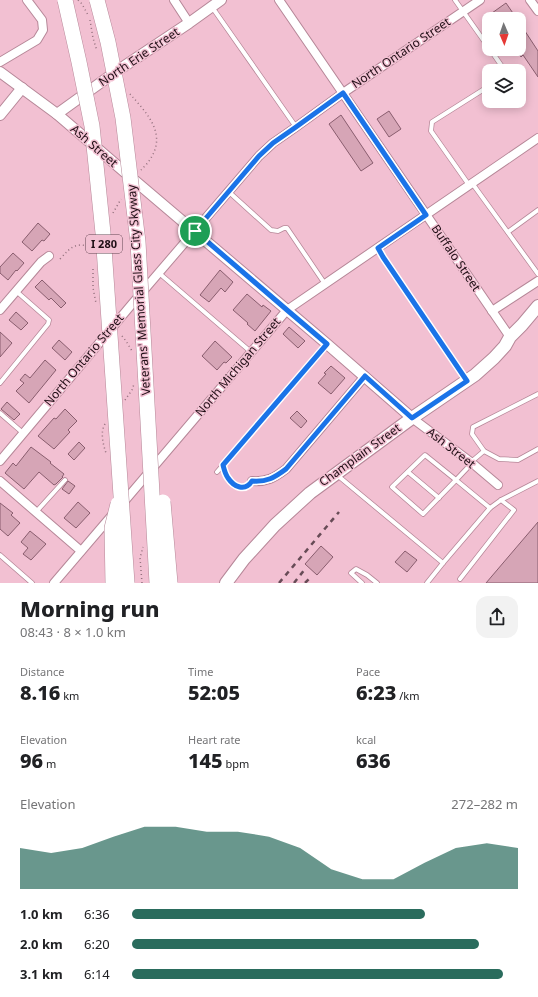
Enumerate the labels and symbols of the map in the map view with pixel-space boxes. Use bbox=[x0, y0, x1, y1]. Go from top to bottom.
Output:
north arrow bbox=[482, 12, 526, 56]
street label: North Ontario Street bbox=[348, 13, 454, 92]
street label: North Erie Street bbox=[95, 23, 183, 90]
street label: Ash Street bbox=[67, 120, 122, 171]
street label: Veterans' Memorial Glass City Skyway bbox=[123, 183, 154, 396]
pin bbox=[178, 214, 212, 248]
street label: Buffalo Street bbox=[428, 221, 485, 295]
road number: I 280 bbox=[86, 235, 122, 253]
street label: North Ontario Street bbox=[40, 309, 128, 410]
street label: North Michigan Street bbox=[191, 313, 285, 420]
street label: Champlain Street bbox=[315, 419, 405, 490]
street label: Ash Street bbox=[423, 423, 480, 472]

